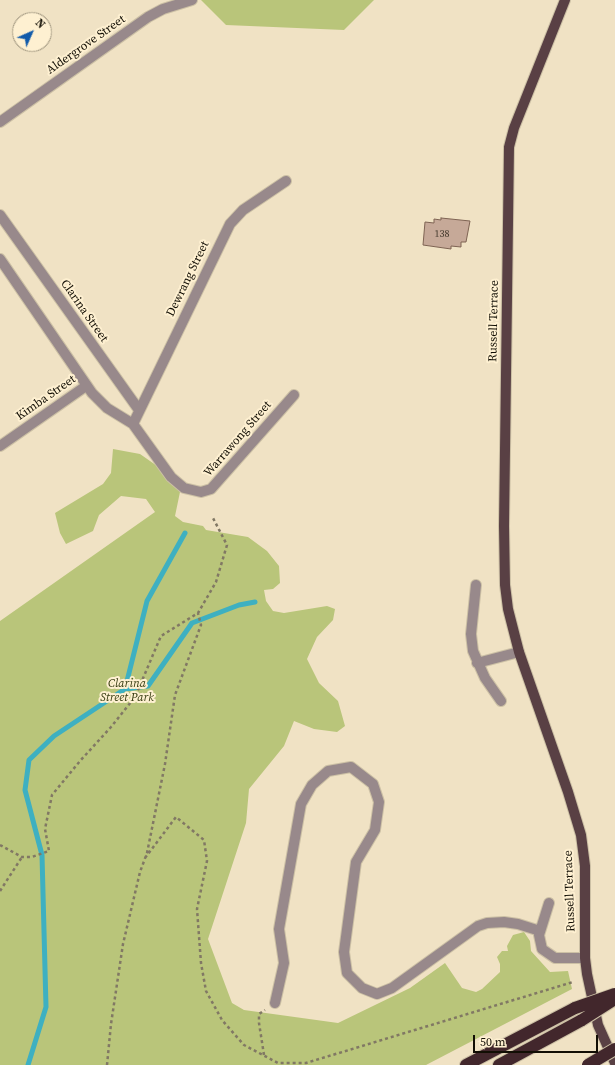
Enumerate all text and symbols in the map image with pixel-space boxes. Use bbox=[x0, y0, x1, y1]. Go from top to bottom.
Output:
north arrow bbox=[12, 12, 52, 52]
street label: Aldergrove Street bbox=[44, 12, 128, 78]
text: N bbox=[32, 16, 48, 32]
house number: 138 bbox=[435, 228, 449, 240]
street label: Dewrang Street bbox=[164, 239, 212, 319]
street label: Clarina Street bbox=[57, 277, 111, 345]
street label: Russell Terrace bbox=[486, 280, 502, 362]
street label: Kimba Street bbox=[14, 372, 78, 424]
street label: Warrawong Street bbox=[201, 398, 275, 480]
park label: Clarina Street Park bbox=[100, 677, 154, 705]
street label: Russell Terrace bbox=[561, 850, 579, 932]
scale bar bbox=[475, 1027, 600, 1053]
text: 50 m bbox=[480, 1034, 506, 1050]

